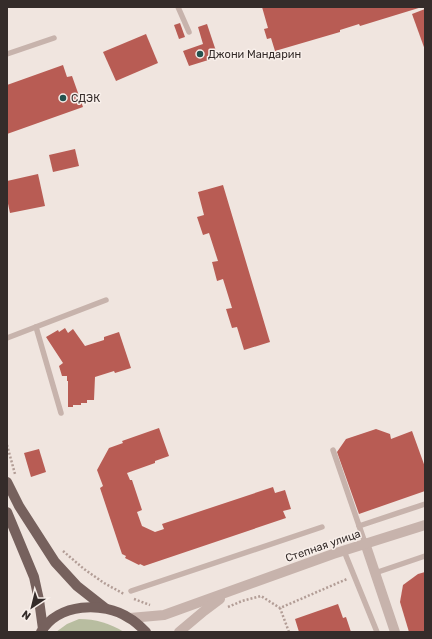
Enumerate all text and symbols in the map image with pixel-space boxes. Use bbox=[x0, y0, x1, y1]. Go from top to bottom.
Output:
place label: Джони Мандарин bbox=[208, 48, 301, 61]
marker: Джони Мандарин bbox=[195, 49, 205, 59]
place label: СДЭК bbox=[71, 92, 100, 105]
marker: СДЭК bbox=[58, 93, 68, 103]
street label: Степная улица bbox=[284, 527, 362, 565]
north arrow bbox=[12, 587, 52, 627]
text: N bbox=[20, 607, 34, 622]

